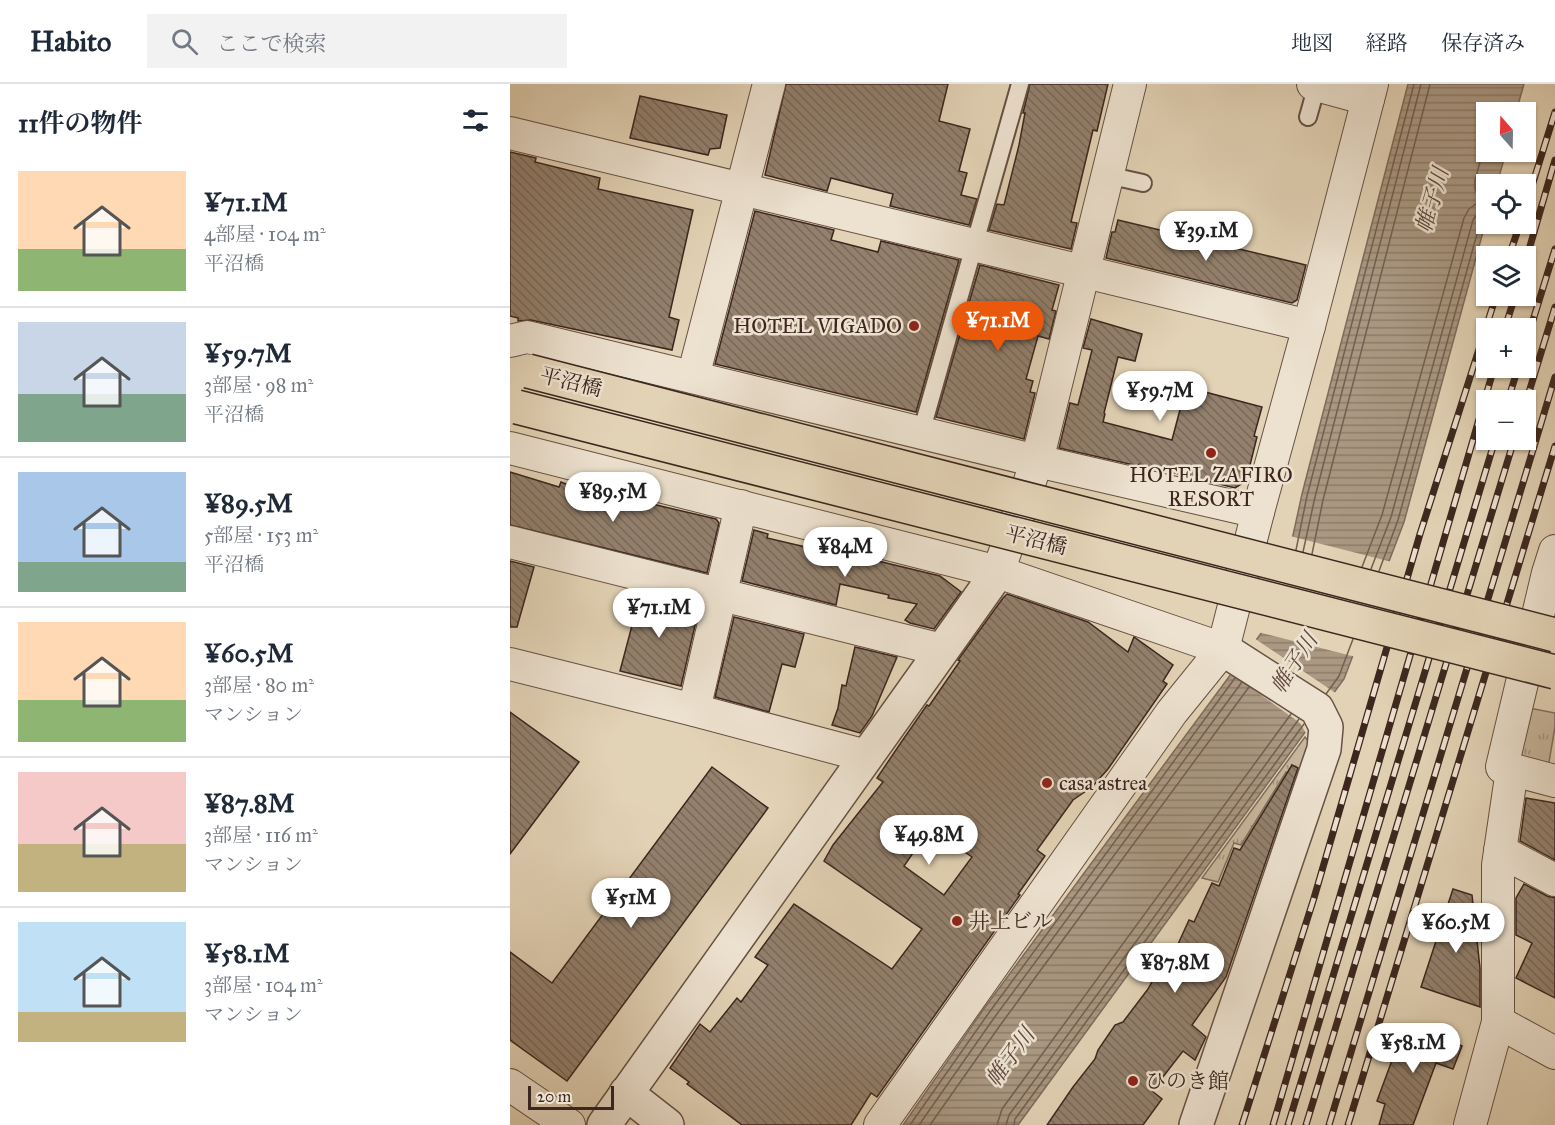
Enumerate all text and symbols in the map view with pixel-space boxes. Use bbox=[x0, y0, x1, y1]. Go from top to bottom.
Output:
search box bbox=[147, 14, 567, 68]
text: Habito bbox=[30, 24, 111, 59]
icon: search bbox=[168, 25, 201, 58]
text: ここで検索 bbox=[216, 30, 326, 57]
text: 地図 bbox=[1291, 30, 1333, 56]
text: 経路 bbox=[1366, 30, 1408, 56]
text: 保存済み bbox=[1441, 30, 1525, 56]
north arrow bbox=[1476, 102, 1536, 162]
map controls bbox=[1476, 102, 1536, 450]
icon: filters bbox=[459, 104, 492, 137]
text: 11件の物件 bbox=[18, 107, 143, 139]
water label: 帷子川 bbox=[1410, 163, 1455, 235]
button: locate bbox=[1476, 174, 1536, 234]
text: ¥71.1M bbox=[204, 186, 288, 218]
icon: home bbox=[66, 195, 138, 267]
pin: ¥39.1M bbox=[1157, 211, 1255, 262]
text: ¥39.1M bbox=[1174, 218, 1238, 242]
text: 4部屋 · 104 m² bbox=[204, 222, 326, 246]
button: layers bbox=[1476, 246, 1536, 306]
text: 平沼橋 bbox=[204, 251, 264, 275]
pin: ¥71.1M bbox=[949, 301, 1047, 352]
text: ¥71.1M bbox=[966, 308, 1030, 332]
place label: HOTEL VIGADO bbox=[733, 313, 902, 339]
button: + bbox=[1476, 318, 1536, 378]
marker: HOTEL VIGADO bbox=[907, 319, 921, 333]
text: ¥59.7M bbox=[204, 337, 292, 369]
icon: home bbox=[66, 346, 138, 418]
street label: 平沼橋 bbox=[537, 362, 605, 402]
pin: ¥59.7M bbox=[1111, 371, 1209, 422]
text: 3部屋 · 98 m² bbox=[204, 373, 313, 397]
text: ¥59.7M bbox=[1126, 378, 1194, 402]
button: − bbox=[1476, 390, 1536, 450]
text: 平沼橋 bbox=[204, 402, 264, 426]
marker: HOTEL ZAFIRO RESORT bbox=[1204, 446, 1218, 460]
place label: HOTEL ZAFIRO RESORT bbox=[1129, 462, 1293, 512]
pin: ¥89.5M bbox=[564, 472, 662, 523]
text: ¥89.5M bbox=[579, 479, 647, 503]
text: ¥89.5M bbox=[204, 487, 293, 519]
icon: home bbox=[66, 496, 138, 568]
street label: 平沼橋 bbox=[1002, 520, 1070, 560]
text: 5部屋 · 153 m² bbox=[204, 523, 318, 547]
pin: ¥84M bbox=[809, 527, 881, 578]
text: ¥84M bbox=[817, 534, 873, 558]
text: 平沼橋 bbox=[204, 552, 264, 576]
pin: ¥71.1M bbox=[610, 588, 708, 639]
text: ¥71.1M bbox=[627, 595, 691, 619]
water label: 帷子川 bbox=[1265, 626, 1324, 698]
text: ¥60.5M bbox=[204, 637, 293, 669]
icon: home bbox=[66, 646, 138, 718]
text: 3部屋 · 80 m² bbox=[204, 673, 314, 697]
text: マンション bbox=[204, 702, 303, 726]
place label: casa astrea bbox=[1059, 770, 1147, 796]
marker: casa astrea bbox=[1040, 776, 1054, 790]
text: ¥87.8M bbox=[204, 787, 294, 819]
icon: home bbox=[66, 796, 138, 868]
pin: ¥49.8M bbox=[880, 815, 978, 866]
text: ¥49.8M bbox=[894, 822, 964, 846]
text: 3部屋 · 116 m² bbox=[204, 823, 318, 847]
text: マンション bbox=[204, 852, 303, 876]
pin: ¥51M bbox=[595, 878, 667, 929]
text: ¥51M bbox=[606, 885, 656, 909]
pin: ¥60.5M bbox=[1407, 903, 1505, 954]
place label: 井上ビル bbox=[969, 908, 1053, 934]
text: ¥60.5M bbox=[1422, 910, 1490, 934]
marker: 井上ビル bbox=[950, 914, 964, 928]
text: ¥58.1M bbox=[204, 937, 289, 969]
pin: ¥87.8M bbox=[1126, 943, 1224, 994]
icon: home bbox=[66, 946, 138, 1018]
text: ¥87.8M bbox=[1140, 950, 1210, 974]
text: 3部屋 · 104 m² bbox=[204, 973, 323, 997]
text: マンション bbox=[204, 1002, 303, 1026]
water label: 帷子川 bbox=[980, 1021, 1041, 1092]
pin: ¥58.1M bbox=[1364, 1023, 1462, 1074]
text: ¥58.1M bbox=[1380, 1030, 1446, 1054]
place label: ひのき館 bbox=[1145, 1068, 1229, 1094]
marker: ひのき館 bbox=[1126, 1074, 1140, 1088]
scale bar bbox=[528, 1083, 614, 1110]
text: 20 m bbox=[537, 1087, 571, 1106]

